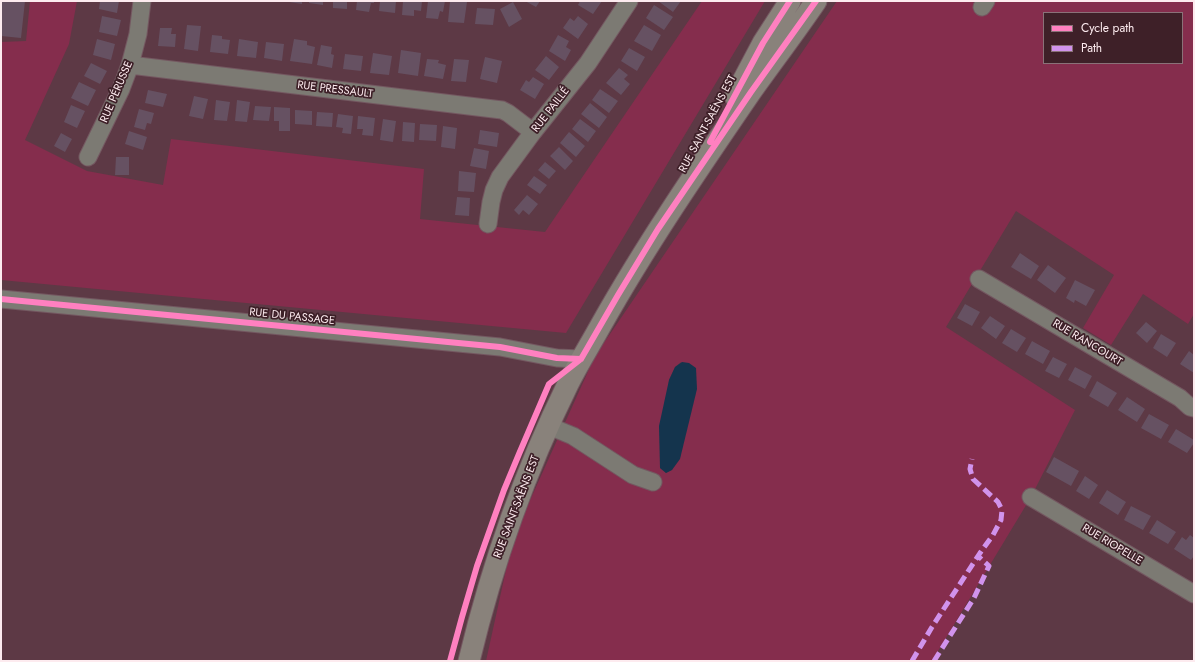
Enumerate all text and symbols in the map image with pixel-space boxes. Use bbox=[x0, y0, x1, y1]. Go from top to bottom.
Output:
legend bbox=[1043, 12, 1183, 64]
text: Cycle path bbox=[1081, 19, 1134, 37]
text: Path bbox=[1081, 39, 1102, 57]
street label: RUE PÉRUSSE bbox=[98, 59, 136, 125]
street label: RUE SAINT-SAËNS EST bbox=[677, 73, 739, 175]
street label: RUE PRESSAULT bbox=[296, 79, 374, 101]
street label: RUE PAILLÉ bbox=[529, 85, 573, 135]
street label: RUE DU PASSAGE bbox=[248, 306, 336, 328]
street label: RUE RANCOURT bbox=[1050, 317, 1124, 369]
street label: RUE SAINT-SAËNS EST bbox=[491, 454, 543, 560]
street label: RUE RIOPELLE bbox=[1079, 522, 1145, 568]

